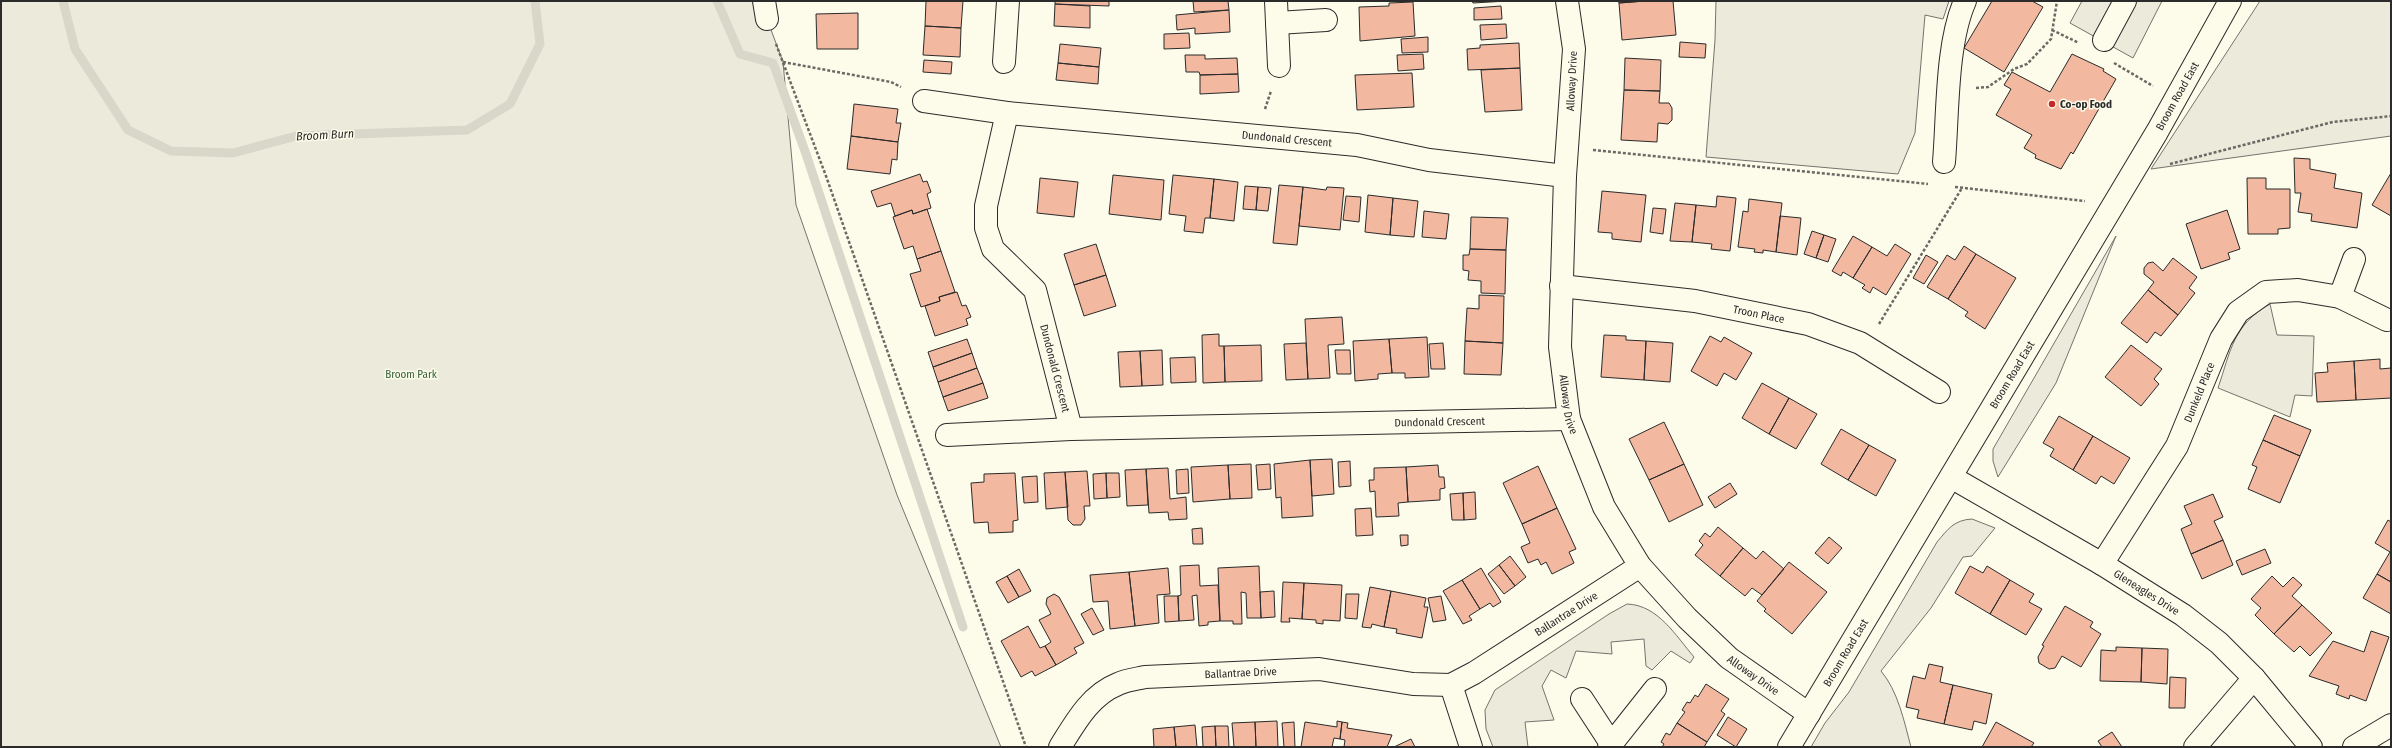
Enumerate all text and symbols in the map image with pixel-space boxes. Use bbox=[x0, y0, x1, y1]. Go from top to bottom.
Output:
street label: Alloway Drive bbox=[1564, 51, 1580, 111]
street label: Broom Road East bbox=[2153, 59, 2202, 132]
place label: Co-op Food bbox=[2060, 98, 2112, 111]
marker: Co-op Food bbox=[2047, 99, 2057, 109]
water label: Broom Burn bbox=[296, 126, 354, 144]
street label: Dundonald Crescent bbox=[1241, 128, 1333, 149]
street label: Troon Place bbox=[1732, 302, 1786, 326]
street label: Dundonald Crescent bbox=[1038, 323, 1073, 414]
street label: Broom Road East bbox=[1987, 338, 2037, 411]
street label: Dunkeld Place bbox=[2181, 360, 2217, 424]
park label: Broom Park bbox=[385, 368, 438, 381]
street label: Alloway Drive bbox=[1557, 374, 1581, 436]
street label: Dundonald Crescent bbox=[1394, 414, 1486, 429]
street label: Gleneagles Drive bbox=[2111, 567, 2182, 618]
street label: Ballantrae Drive bbox=[1532, 589, 1600, 639]
street label: Broom Road East bbox=[1820, 616, 1871, 689]
street label: Alloway Drive bbox=[1725, 652, 1782, 698]
street label: Ballantrae Drive bbox=[1204, 664, 1277, 681]

